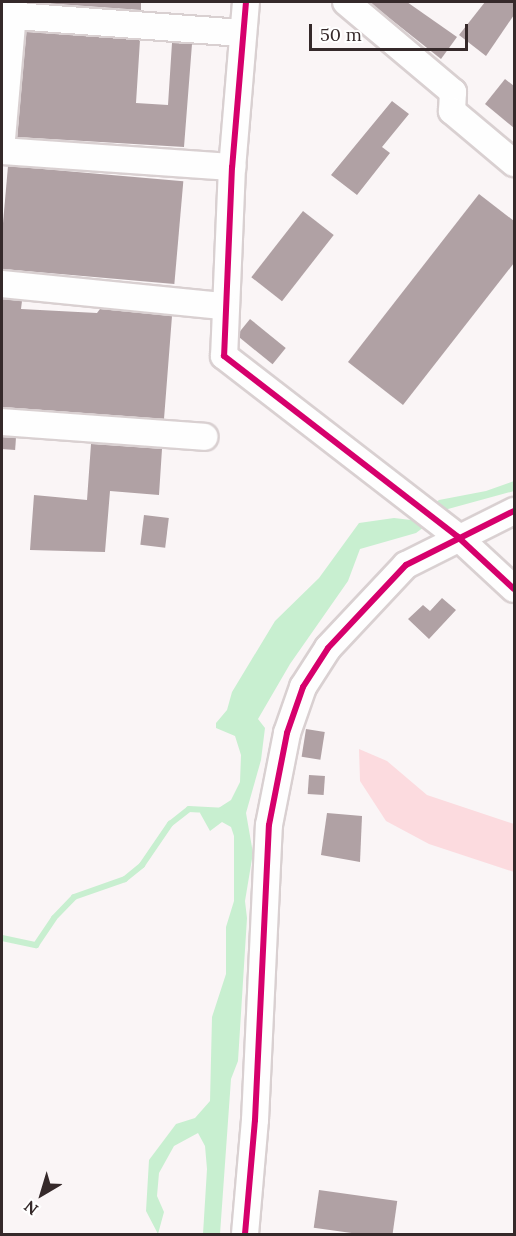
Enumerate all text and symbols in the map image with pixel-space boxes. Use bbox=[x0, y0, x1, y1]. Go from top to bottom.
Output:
scale bar bbox=[312, 12, 471, 50]
text: 50 m bbox=[320, 23, 362, 46]
north arrow bbox=[12, 1164, 72, 1224]
text: N bbox=[20, 1196, 42, 1220]

